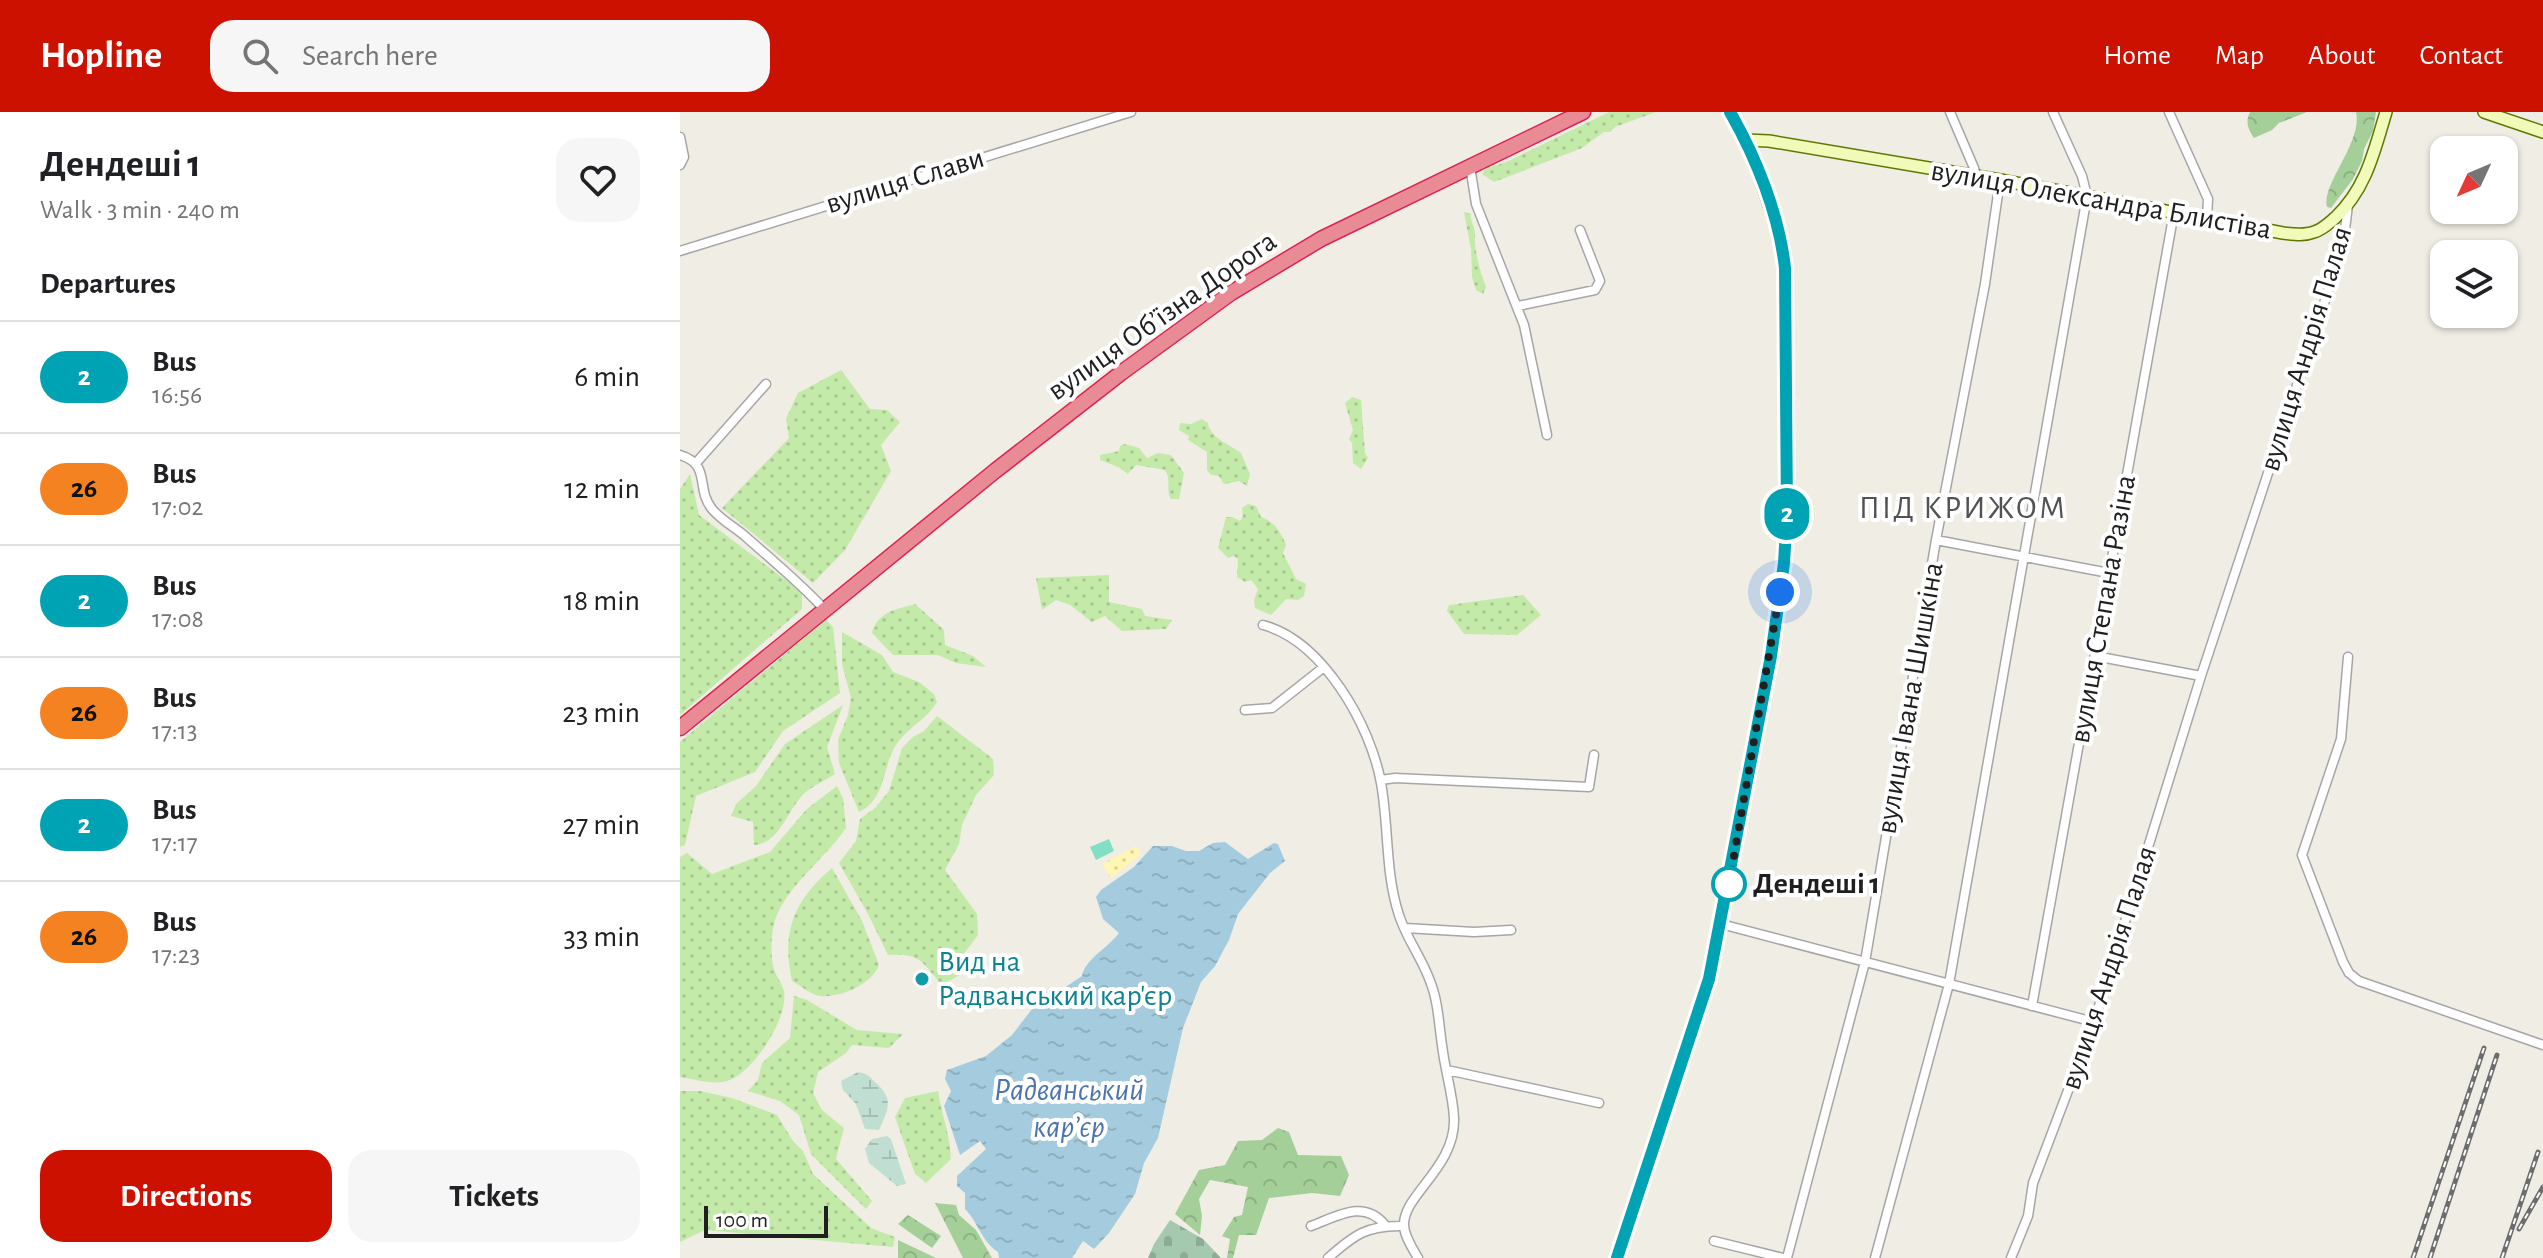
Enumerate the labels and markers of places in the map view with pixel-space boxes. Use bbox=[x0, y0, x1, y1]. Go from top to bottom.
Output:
marker: Дендеші 1 bbox=[1712, 867, 1746, 901]
place label: Дендеші 1 bbox=[1753, 869, 1880, 899]
place label: Вид на Радванський кар'єр bbox=[938, 947, 1172, 1011]
marker: Вид на Радванський кар'єр bbox=[913, 970, 931, 988]

